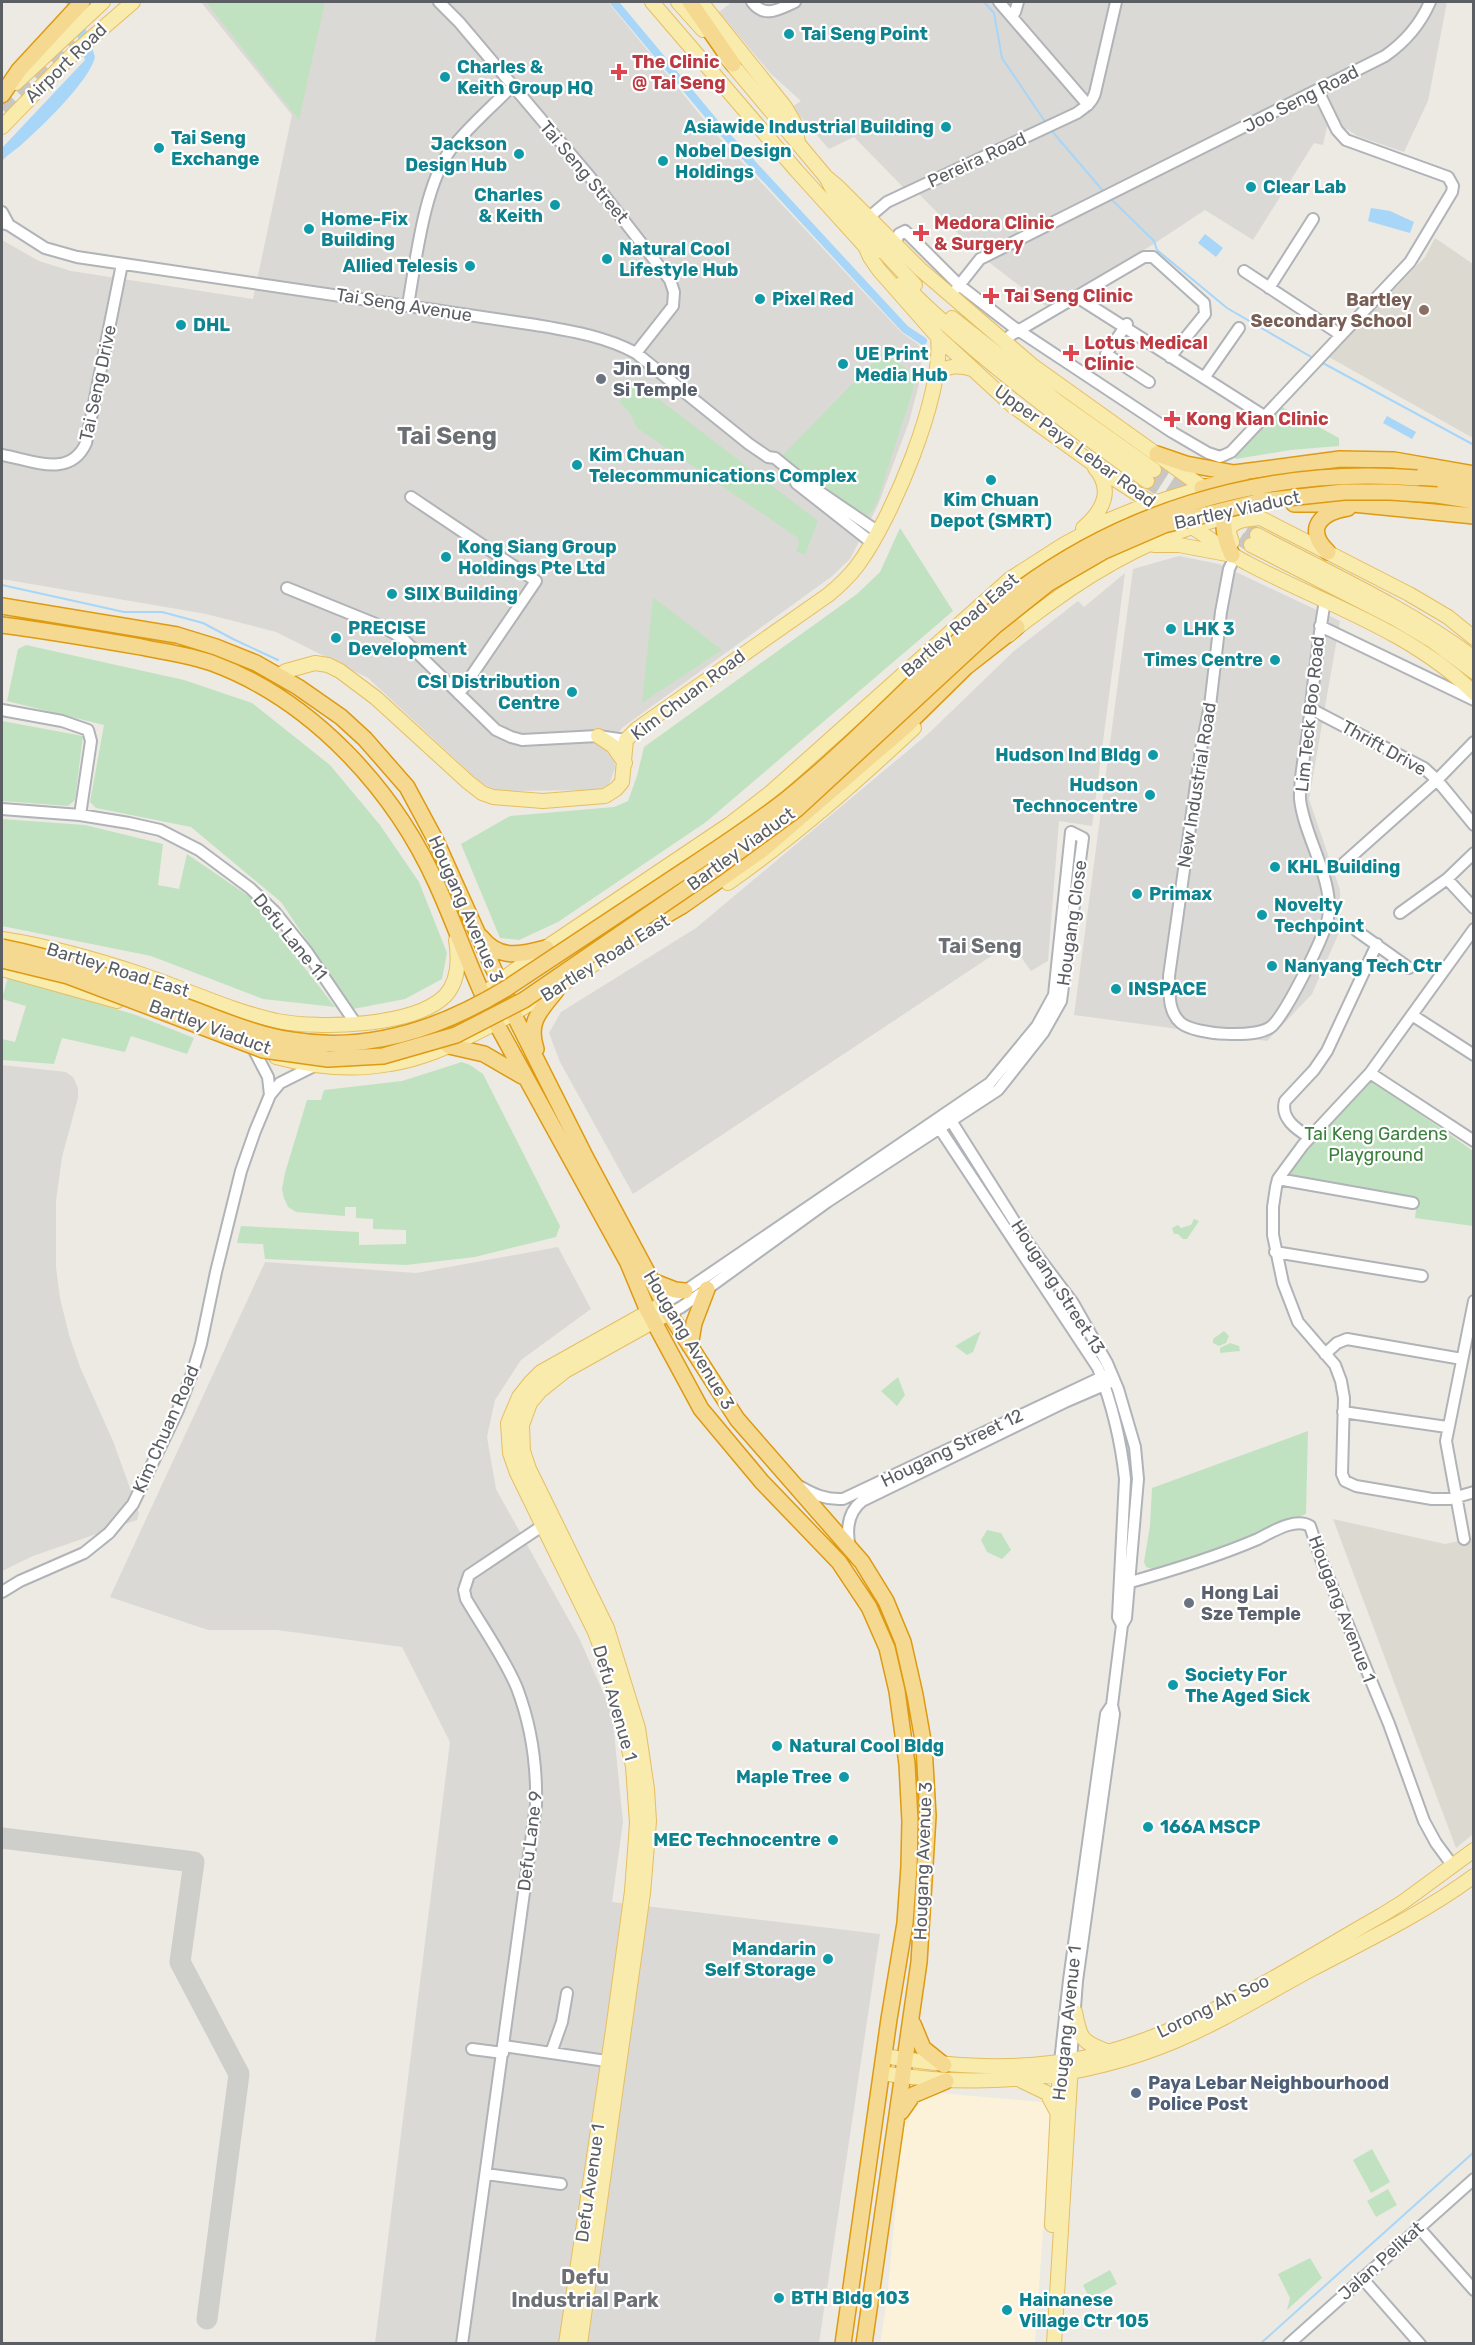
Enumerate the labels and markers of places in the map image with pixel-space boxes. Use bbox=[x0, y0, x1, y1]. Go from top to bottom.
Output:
place label: Tai Seng Point bbox=[801, 23, 928, 45]
marker: Tai Seng Point bbox=[782, 27, 796, 41]
place label: The Clinic @ Tai Seng bbox=[632, 51, 726, 94]
place label: Charles & Keith Group HQ bbox=[457, 56, 593, 99]
marker: The Clinic @ Tai Seng bbox=[610, 63, 628, 81]
marker: Charles & Keith Group HQ bbox=[438, 70, 452, 84]
place label: Asiawide Industrial Building bbox=[684, 116, 934, 138]
marker: Asiawide Industrial Building bbox=[939, 120, 953, 134]
place label: Tai Seng Exchange bbox=[171, 127, 260, 170]
place label: Jackson Design Hub bbox=[405, 133, 507, 176]
place label: Nobel Design Holdings bbox=[675, 140, 792, 183]
marker: Tai Seng Exchange bbox=[152, 141, 166, 155]
marker: Jackson Design Hub bbox=[512, 147, 526, 161]
marker: Nobel Design Holdings bbox=[656, 154, 670, 168]
place label: Clear Lab bbox=[1263, 176, 1346, 198]
marker: Clear Lab bbox=[1244, 180, 1258, 194]
place label: Charles & Keith bbox=[474, 184, 543, 227]
marker: Charles & Keith bbox=[548, 198, 562, 212]
place label: Home-Fix Building bbox=[321, 208, 408, 251]
place label: Medora Clinic & Surgery bbox=[934, 212, 1055, 255]
marker: Home-Fix Building bbox=[302, 222, 316, 236]
marker: Medora Clinic & Surgery bbox=[912, 224, 930, 242]
place label: Natural Cool Lifestyle Hub bbox=[619, 238, 738, 281]
marker: Natural Cool Lifestyle Hub bbox=[600, 252, 614, 266]
place label: Allied Telesis bbox=[343, 255, 458, 277]
marker: Allied Telesis bbox=[463, 259, 477, 273]
place label: Tai Seng Clinic bbox=[1004, 285, 1133, 307]
marker: Tai Seng Clinic bbox=[982, 287, 1000, 305]
place label: Pixel Red bbox=[772, 288, 854, 310]
place label: Bartley Secondary School bbox=[1251, 289, 1412, 332]
marker: Pixel Red bbox=[753, 292, 767, 306]
marker: Bartley Secondary School bbox=[1417, 303, 1431, 317]
place label: DHL bbox=[193, 314, 230, 336]
marker: DHL bbox=[174, 318, 188, 332]
place label: Lotus Medical Clinic bbox=[1084, 332, 1208, 375]
place label: UE Print Media Hub bbox=[855, 343, 948, 386]
marker: Lotus Medical Clinic bbox=[1062, 344, 1080, 362]
marker: UE Print Media Hub bbox=[836, 357, 850, 371]
place label: Jin Long Si Temple bbox=[613, 358, 698, 401]
marker: Jin Long Si Temple bbox=[594, 372, 608, 386]
place label: Kong Kian Clinic bbox=[1186, 408, 1329, 430]
marker: Kong Kian Clinic bbox=[1163, 410, 1181, 428]
place label: Kim Chuan Telecommunications Complex bbox=[589, 444, 857, 487]
marker: Kim Chuan Telecommunications Complex bbox=[570, 458, 584, 472]
marker: Kim Chuan Depot (SMRT) bbox=[984, 473, 998, 487]
place label: Kim Chuan Depot (SMRT) bbox=[930, 489, 1052, 532]
place label: Kong Siang Group Holdings Pte Ltd bbox=[458, 536, 617, 579]
marker: Kong Siang Group Holdings Pte Ltd bbox=[439, 550, 453, 564]
place label: SIIX Building bbox=[404, 583, 518, 605]
marker: SIIX Building bbox=[385, 587, 399, 601]
place label: PRECISE Development bbox=[348, 617, 467, 660]
place label: LHK 3 bbox=[1183, 618, 1235, 640]
marker: LHK 3 bbox=[1164, 622, 1178, 636]
marker: PRECISE Development bbox=[329, 631, 343, 645]
place label: Times Centre bbox=[1144, 649, 1263, 671]
marker: Times Centre bbox=[1268, 653, 1282, 667]
place label: CSI Distribution Centre bbox=[417, 671, 560, 714]
marker: CSI Distribution Centre bbox=[565, 685, 579, 699]
place label: Hudson Ind Bldg bbox=[995, 744, 1141, 766]
marker: Hudson Ind Bldg bbox=[1146, 748, 1160, 762]
place label: Hudson Technocentre bbox=[1013, 774, 1138, 817]
marker: Hudson Technocentre bbox=[1143, 788, 1157, 802]
place label: KHL Building bbox=[1287, 856, 1401, 878]
marker: KHL Building bbox=[1268, 860, 1282, 874]
place label: Primax bbox=[1149, 883, 1213, 905]
marker: Primax bbox=[1130, 887, 1144, 901]
place label: Novelty Techpoint bbox=[1274, 894, 1364, 937]
marker: Novelty Techpoint bbox=[1255, 908, 1269, 922]
place label: Nanyang Tech Ctr bbox=[1284, 955, 1442, 977]
marker: Nanyang Tech Ctr bbox=[1265, 959, 1279, 973]
place label: INSPACE bbox=[1128, 978, 1207, 1000]
marker: INSPACE bbox=[1109, 982, 1123, 996]
place label: Hong Lai Sze Temple bbox=[1201, 1582, 1301, 1625]
marker: Hong Lai Sze Temple bbox=[1182, 1596, 1196, 1610]
place label: Society For The Aged Sick bbox=[1185, 1664, 1311, 1707]
marker: Society For The Aged Sick bbox=[1166, 1678, 1180, 1692]
place label: Natural Cool Bldg bbox=[789, 1735, 944, 1757]
marker: Natural Cool Bldg bbox=[770, 1739, 784, 1753]
place label: Maple Tree bbox=[736, 1766, 832, 1788]
marker: Maple Tree bbox=[837, 1770, 851, 1784]
place label: 166A MSCP bbox=[1160, 1816, 1260, 1838]
marker: 166A MSCP bbox=[1141, 1820, 1155, 1834]
place label: MEC Technocentre bbox=[653, 1829, 821, 1851]
marker: MEC Technocentre bbox=[826, 1833, 840, 1847]
place label: Mandarin Self Storage bbox=[705, 1938, 816, 1981]
marker: Mandarin Self Storage bbox=[821, 1952, 835, 1966]
place label: Paya Lebar Neighbourhood Police Post bbox=[1148, 2072, 1389, 2115]
marker: Paya Lebar Neighbourhood Police Post bbox=[1129, 2086, 1143, 2100]
place label: BTH Bldg 103 bbox=[791, 2287, 910, 2309]
place label: Hainanese Village Ctr 105 bbox=[1019, 2289, 1149, 2332]
marker: BTH Bldg 103 bbox=[772, 2291, 786, 2305]
marker: Hainanese Village Ctr 105 bbox=[1000, 2303, 1014, 2317]

